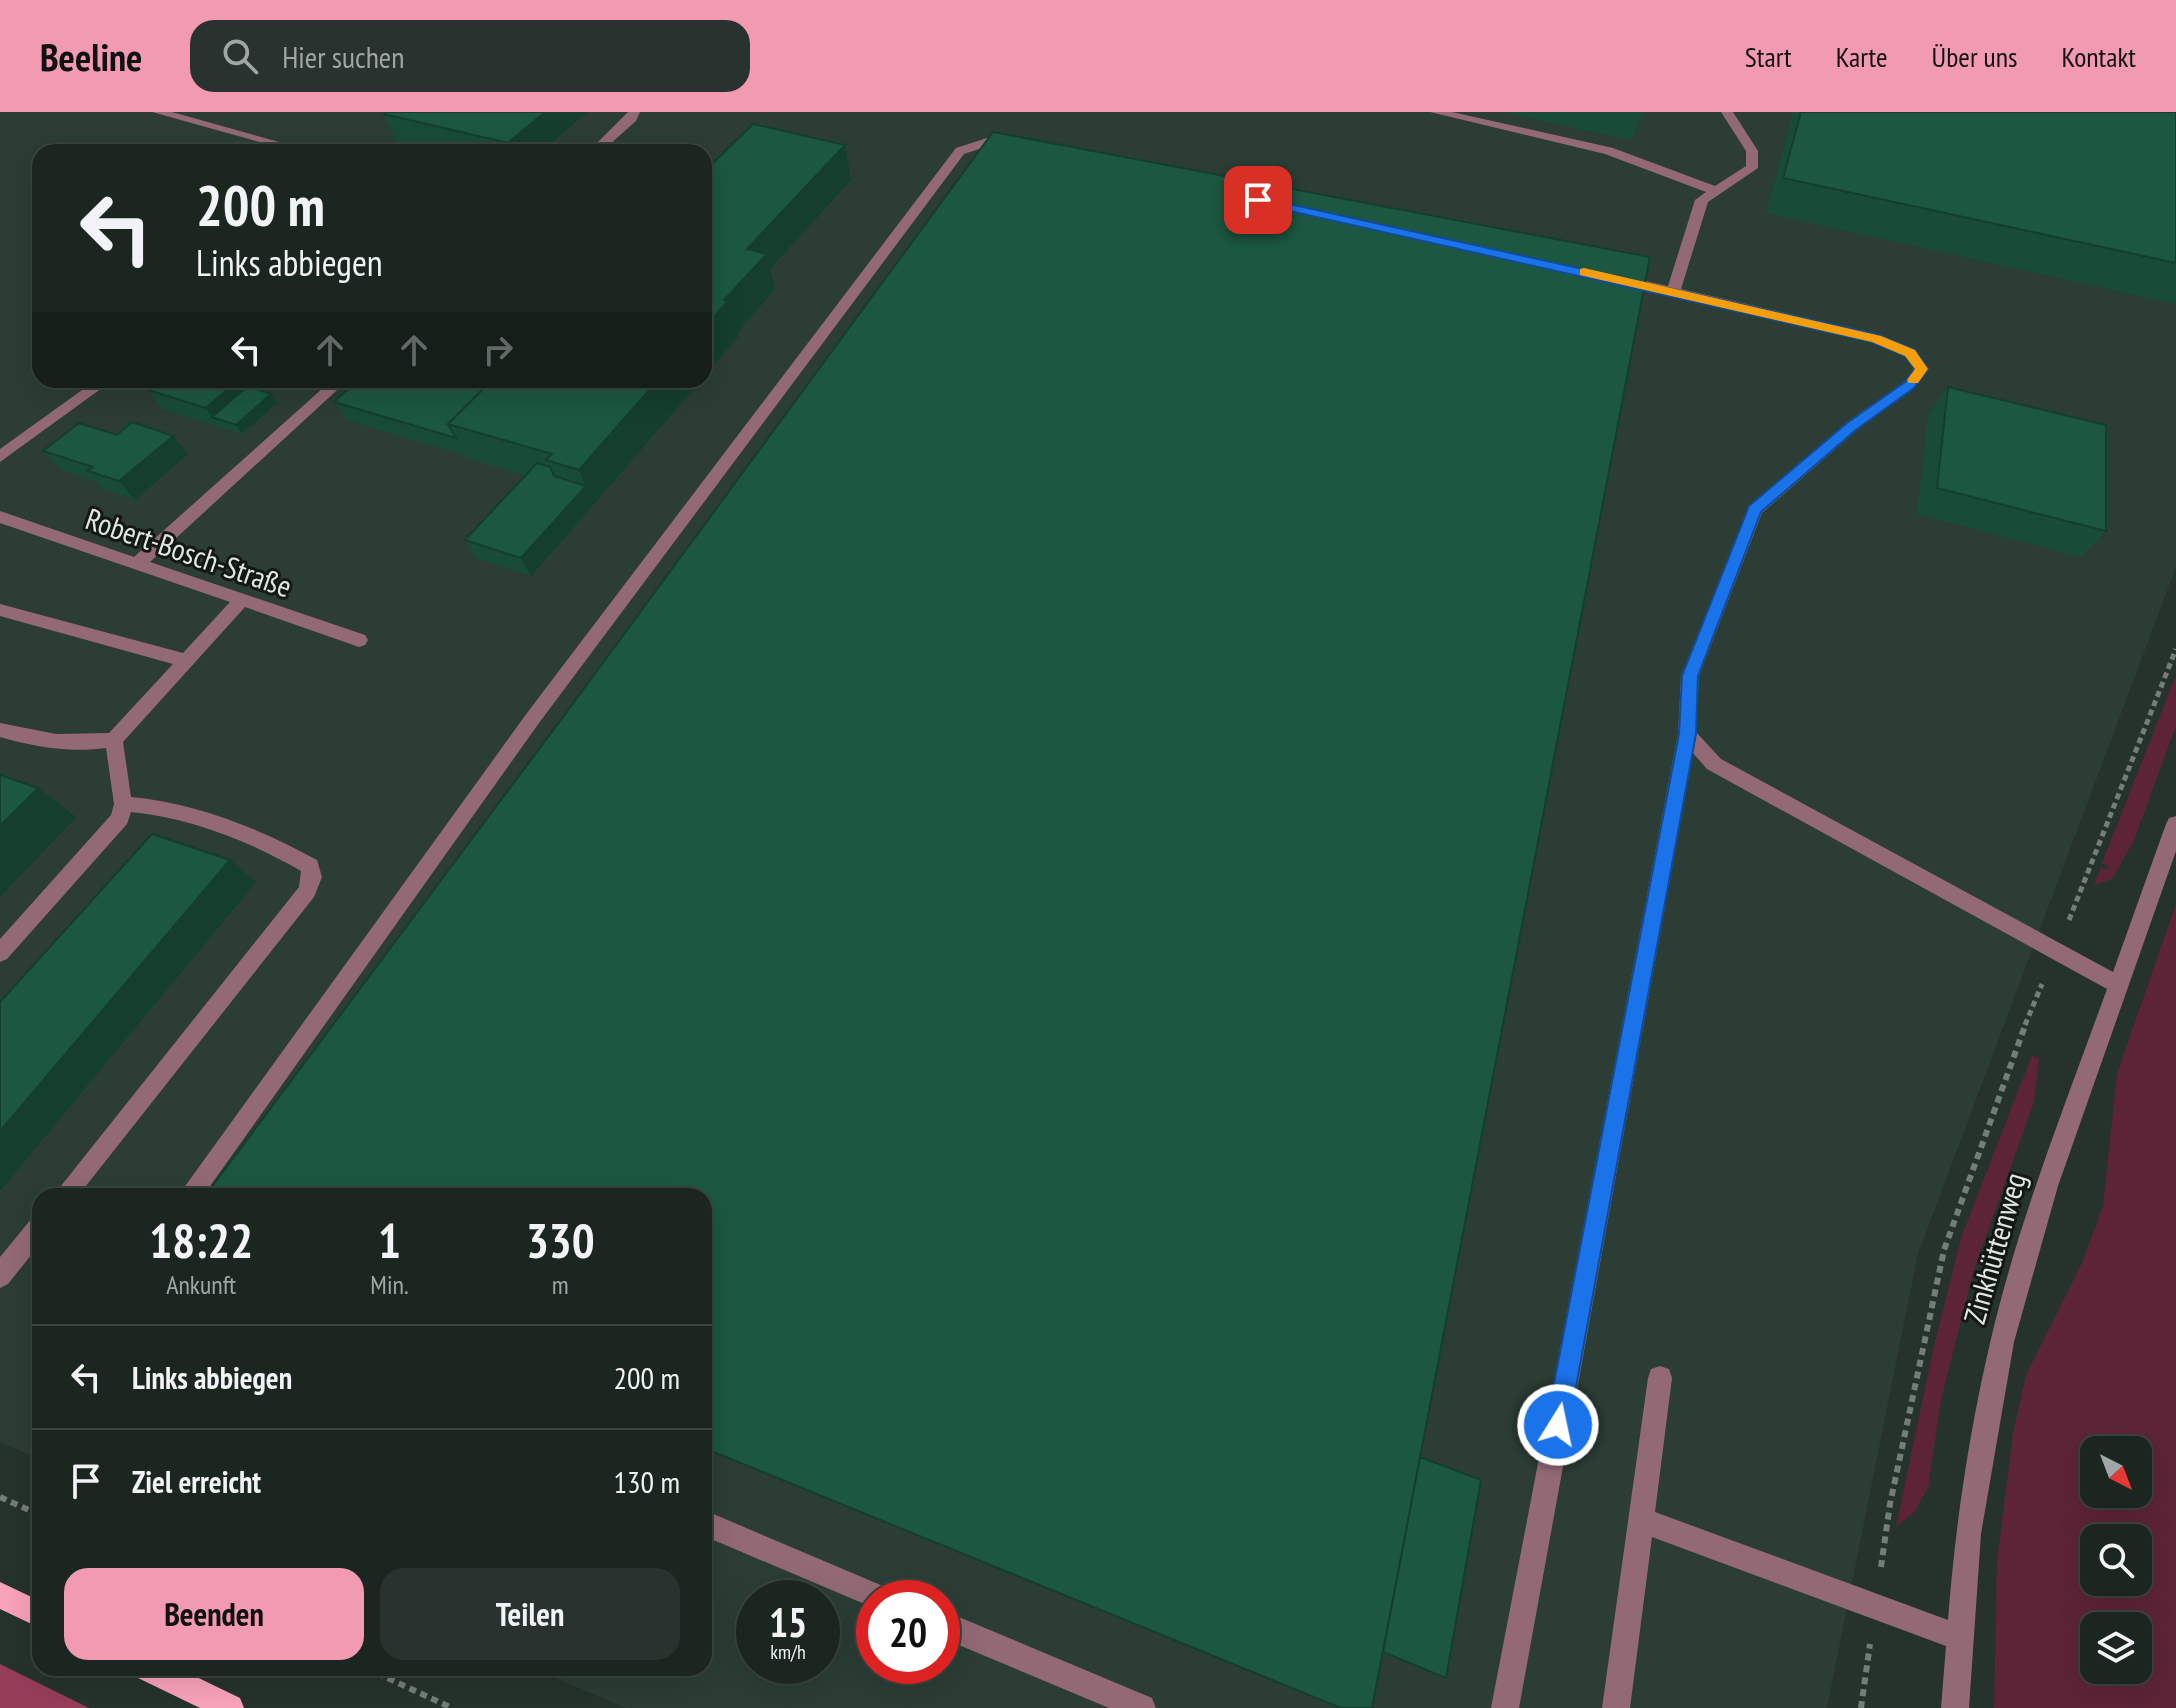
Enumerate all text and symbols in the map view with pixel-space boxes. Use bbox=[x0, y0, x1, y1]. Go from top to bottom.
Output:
search box bbox=[190, 20, 750, 92]
text: Beeline bbox=[40, 32, 142, 81]
icon: search bbox=[218, 34, 262, 78]
text: Hier suchen bbox=[282, 37, 404, 76]
text: Start bbox=[1745, 38, 1792, 75]
text: Karte bbox=[1836, 38, 1888, 75]
text: Über uns bbox=[1932, 38, 2017, 75]
text: Kontakt bbox=[2061, 38, 2136, 75]
pin bbox=[1224, 166, 1292, 234]
text: 200 m bbox=[196, 169, 325, 241]
icon: left bbox=[64, 176, 168, 280]
icon: arrive bbox=[1236, 178, 1280, 222]
text: Links abbiegen bbox=[196, 239, 383, 286]
icon: left bbox=[224, 328, 268, 372]
icon: ahead bbox=[308, 328, 352, 372]
icon: ahead bbox=[392, 328, 436, 372]
icon: right bbox=[476, 328, 520, 372]
street label: Robert-Bosch-Straße bbox=[81, 499, 297, 605]
street label: Zinkhüttenweg bbox=[1954, 1168, 2034, 1328]
text: 18:22 bbox=[149, 1209, 253, 1271]
text: 1 bbox=[378, 1209, 401, 1271]
text: 330 bbox=[526, 1209, 595, 1271]
text: Ankunft bbox=[166, 1268, 236, 1301]
text: Min. bbox=[370, 1268, 409, 1301]
text: m bbox=[552, 1268, 569, 1301]
icon: left bbox=[64, 1355, 108, 1399]
text: Links abbiegen bbox=[132, 1358, 292, 1397]
text: 200 m bbox=[614, 1358, 680, 1397]
position arrow bbox=[1516, 1383, 1600, 1467]
north arrow bbox=[2080, 1436, 2152, 1508]
map controls bbox=[2080, 1436, 2152, 1684]
icon: arrive bbox=[64, 1459, 108, 1503]
text: Ziel erreicht bbox=[132, 1462, 261, 1501]
text: 130 m bbox=[614, 1462, 680, 1501]
button: search bbox=[2080, 1524, 2152, 1596]
button: Beenden bbox=[64, 1568, 364, 1660]
button: Teilen bbox=[380, 1568, 680, 1660]
speed limit sign: 20 bbox=[856, 1580, 960, 1684]
text: 15 bbox=[769, 1596, 807, 1648]
button: layers bbox=[2080, 1612, 2152, 1684]
text: km/h bbox=[770, 1639, 806, 1665]

